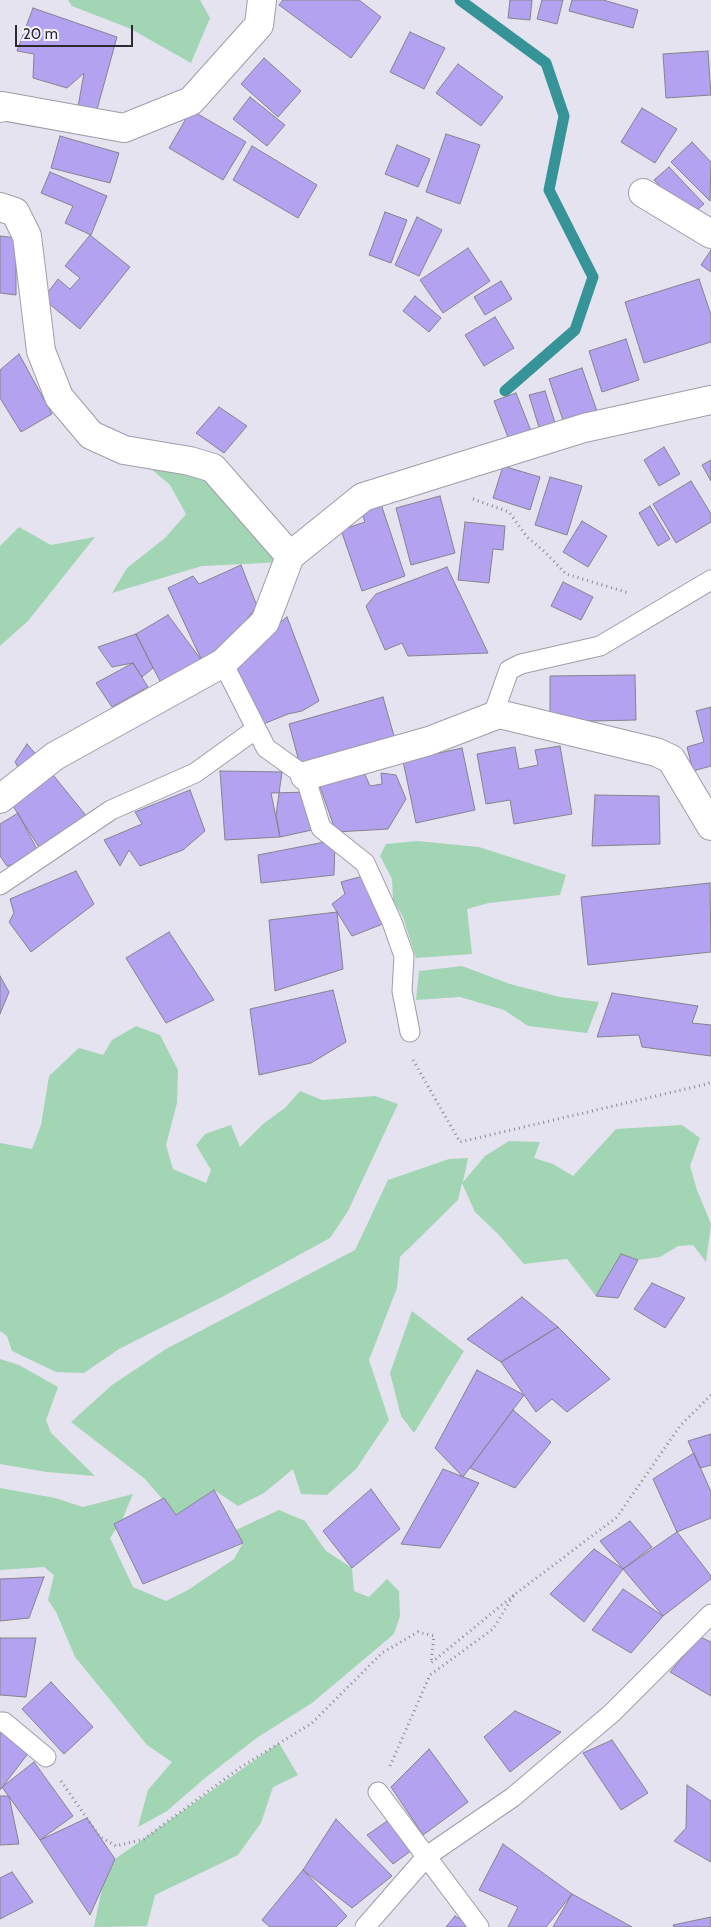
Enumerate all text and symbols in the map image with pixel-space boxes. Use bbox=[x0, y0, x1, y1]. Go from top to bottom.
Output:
scale bar bbox=[18, 15, 135, 47]
text: 20 m bbox=[23, 25, 58, 43]

